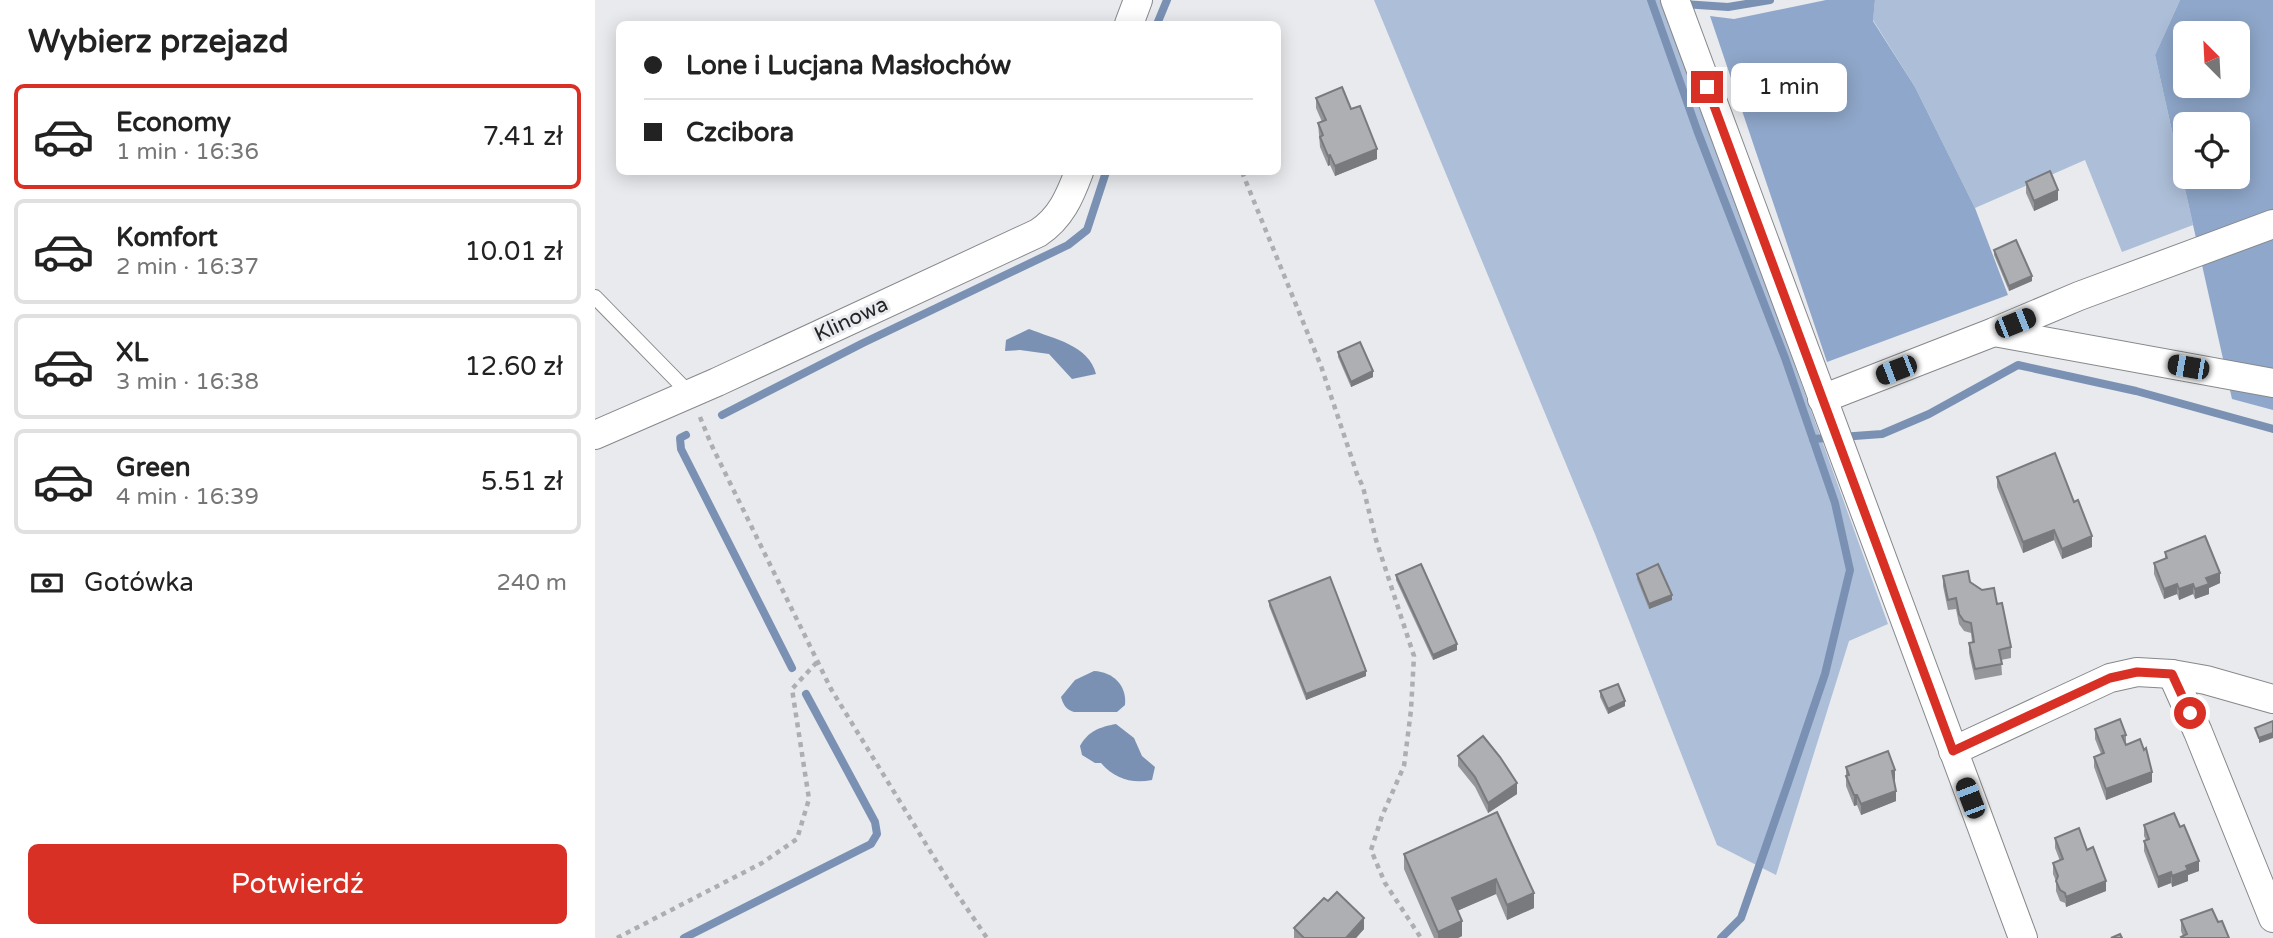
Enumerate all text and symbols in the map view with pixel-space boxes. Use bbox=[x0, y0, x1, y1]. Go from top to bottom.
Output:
north arrow bbox=[2173, 21, 2251, 98]
map controls bbox=[2173, 21, 2250, 189]
text: Wybierz przejazd bbox=[28, 23, 289, 61]
text: Lone i Lucjana Masłochów bbox=[686, 50, 1011, 81]
callout: 1 min bbox=[1731, 62, 1847, 112]
route end bbox=[1691, 71, 1723, 103]
text: 1 min bbox=[1758, 73, 1820, 101]
icon: car bbox=[32, 105, 95, 168]
text: Economy bbox=[116, 107, 231, 138]
button: locate bbox=[2173, 112, 2250, 189]
text: Czcibora bbox=[686, 117, 794, 148]
text: 7.41 zł bbox=[483, 121, 563, 152]
text: 1 min · 16:36 bbox=[116, 138, 259, 166]
icon: car bbox=[32, 220, 95, 283]
text: Komfort bbox=[116, 222, 218, 253]
text: 10.01 zł bbox=[464, 236, 563, 267]
text: 2 min · 16:37 bbox=[116, 253, 259, 281]
street label: Klinowa bbox=[810, 292, 892, 347]
car bbox=[1992, 305, 2039, 341]
icon: car bbox=[32, 335, 95, 398]
text: XL bbox=[116, 337, 148, 368]
text: 12.60 zł bbox=[464, 351, 563, 382]
car bbox=[1873, 353, 1920, 387]
car bbox=[2166, 353, 2211, 381]
text: 3 min · 16:38 bbox=[116, 368, 259, 396]
icon: car bbox=[32, 450, 95, 513]
text: Green bbox=[116, 452, 191, 483]
text: 5.51 zł bbox=[481, 466, 563, 497]
text: 4 min · 16:39 bbox=[116, 483, 259, 511]
icon: cash bbox=[28, 564, 66, 602]
text: Gotówka bbox=[84, 567, 194, 598]
text: 240 m bbox=[497, 569, 567, 597]
route start bbox=[2174, 697, 2206, 729]
car bbox=[1953, 775, 1988, 821]
button: Potwierdź bbox=[28, 844, 567, 924]

